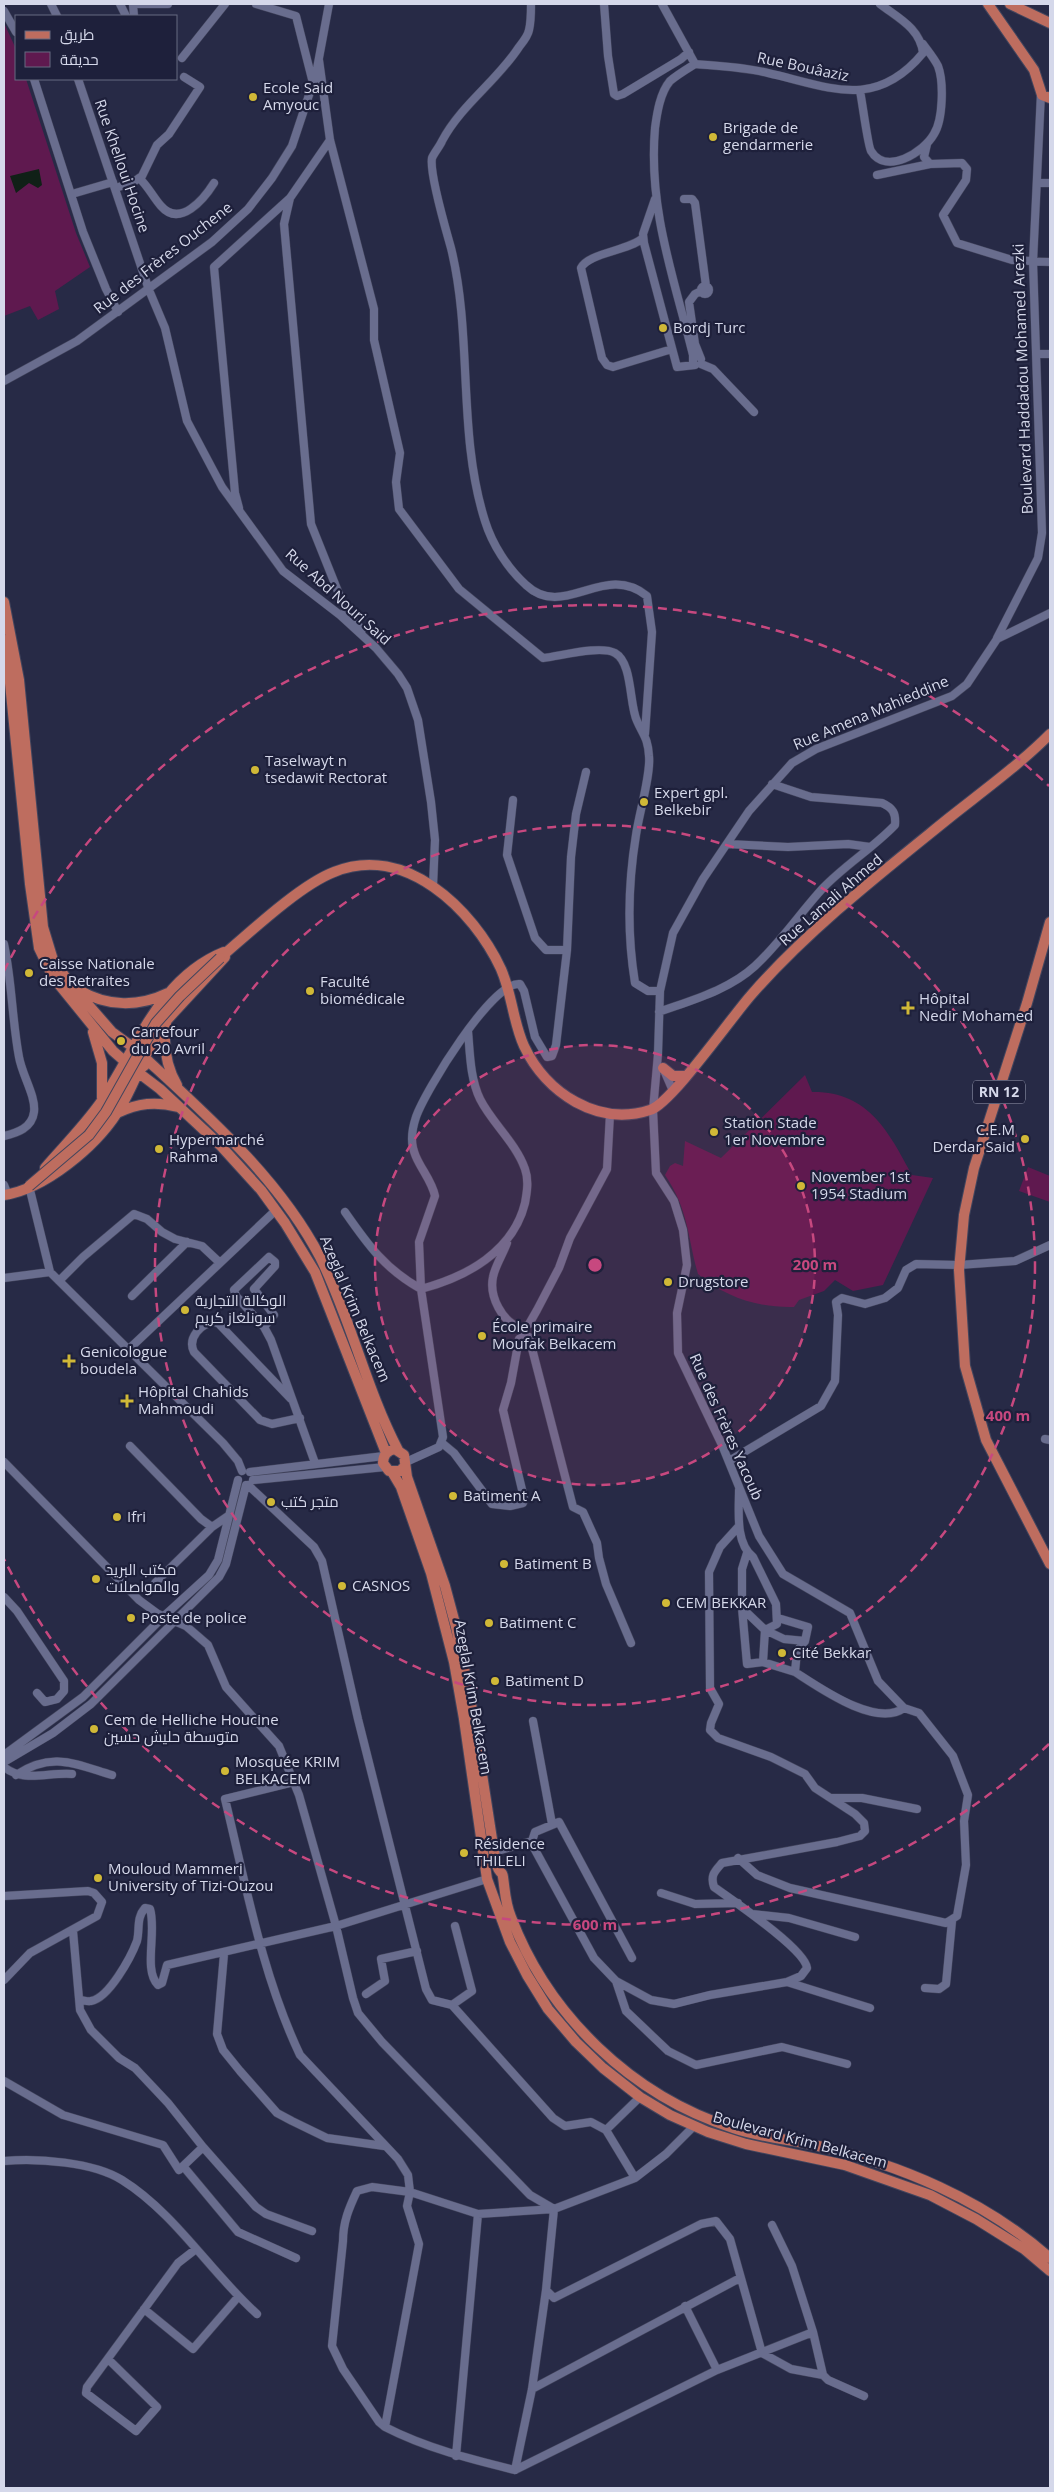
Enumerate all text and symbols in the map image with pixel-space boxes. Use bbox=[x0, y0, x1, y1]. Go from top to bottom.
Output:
legend bbox=[15, 15, 178, 80]
text: طريق bbox=[60, 24, 94, 45]
street label: Rue Bouâaziz bbox=[756, 47, 851, 85]
text: حديقة bbox=[60, 49, 99, 69]
place label: Ecole Said Amyouc bbox=[263, 77, 333, 114]
marker: Ecole Said Amyouc bbox=[247, 91, 259, 103]
street label: Rue Khelloui Hocine bbox=[91, 96, 155, 235]
place label: Brigade de gendarmerie bbox=[723, 117, 813, 154]
marker: Brigade de gendarmerie bbox=[707, 131, 719, 143]
street label: Rue des Frères Ouchene bbox=[89, 197, 236, 318]
street label: Boulevard Haddadou Mohamed Arezki bbox=[1007, 243, 1037, 515]
place label: Bordj Turc bbox=[673, 317, 745, 337]
marker: Bordj Turc bbox=[657, 322, 669, 334]
street label: Rue Abd Nouri Said bbox=[282, 544, 396, 649]
street label: Rue Amena Mahieddine bbox=[790, 670, 951, 754]
place label: Taselwayt n tsedawit Rectorat bbox=[265, 750, 387, 787]
marker: Taselwayt n tsedawit Rectorat bbox=[249, 764, 261, 776]
place label: Expert gpl. Belkebir bbox=[654, 782, 728, 819]
marker: Expert gpl. Belkebir bbox=[638, 796, 650, 808]
street label: Rue Lamali Ahmed bbox=[774, 849, 886, 950]
place label: Caisse Nationale des Retraites bbox=[39, 953, 155, 990]
marker: Caisse Nationale des Retraites bbox=[23, 967, 35, 979]
place label: Faculté biomédicale bbox=[320, 971, 405, 1008]
marker: Faculté biomédicale bbox=[304, 985, 316, 997]
place label: Hôpital Nedir Mohamed bbox=[919, 988, 1033, 1025]
marker: Hôpital Nedir Mohamed bbox=[901, 1001, 915, 1015]
place label: Carrefour du 20 Avril bbox=[131, 1021, 205, 1058]
marker: Carrefour du 20 Avril bbox=[115, 1035, 127, 1047]
road number: RN 12 bbox=[973, 1080, 1025, 1104]
place label: Station Stade 1er Novembre bbox=[724, 1112, 825, 1149]
place label: C.E.M Derdar Said bbox=[933, 1119, 1015, 1156]
marker: Station Stade 1er Novembre bbox=[708, 1126, 720, 1138]
place label: Hypermarché Rahma bbox=[169, 1129, 264, 1166]
marker: C.E.M Derdar Said bbox=[1019, 1133, 1031, 1145]
marker: Hypermarché Rahma bbox=[153, 1143, 165, 1155]
place label: November 1st 1954 Stadium bbox=[811, 1166, 910, 1203]
marker: November 1st 1954 Stadium bbox=[795, 1180, 807, 1192]
street label: Azeglal Krim Belkacem bbox=[316, 1232, 396, 1385]
text: 200 m bbox=[793, 1254, 837, 1274]
centre of rings bbox=[586, 1256, 604, 1274]
place label: Drugstore bbox=[678, 1271, 748, 1291]
marker: Drugstore bbox=[662, 1276, 674, 1288]
place label: الوكالة التجارية سونلغاز كريم bbox=[195, 1290, 286, 1328]
marker: الوكالة التجارية سونلغاز كريم bbox=[179, 1304, 191, 1316]
place label: École primaire Moufak Belkacem bbox=[492, 1316, 616, 1353]
marker: École primaire Moufak Belkacem bbox=[476, 1330, 488, 1342]
place label: Genicologue boudela bbox=[80, 1341, 167, 1378]
street label: Rue des Frères Yacoub bbox=[686, 1350, 768, 1503]
marker: Genicologue boudela bbox=[62, 1354, 76, 1368]
place label: Hôpital Chahids Mahmoudi bbox=[138, 1381, 249, 1418]
marker: Hôpital Chahids Mahmoudi bbox=[120, 1394, 134, 1408]
text: 400 m bbox=[986, 1405, 1030, 1425]
place label: Batiment A bbox=[463, 1485, 541, 1505]
marker: Batiment A bbox=[447, 1490, 459, 1502]
place label: متجر كتب bbox=[281, 1491, 339, 1511]
marker: متجر كتب bbox=[265, 1496, 277, 1508]
place label: Ifri bbox=[127, 1506, 146, 1526]
marker: Ifri bbox=[111, 1511, 123, 1523]
place label: Batiment B bbox=[514, 1553, 592, 1573]
marker: Batiment B bbox=[498, 1558, 510, 1570]
place label: مكتب البريد والمواصلات bbox=[106, 1559, 179, 1596]
marker: مكتب البريد والمواصلات bbox=[90, 1573, 102, 1585]
place label: CASNOS bbox=[352, 1575, 410, 1595]
marker: CASNOS bbox=[336, 1580, 348, 1592]
place label: CEM BEKKAR bbox=[676, 1592, 767, 1612]
marker: CEM BEKKAR bbox=[660, 1597, 672, 1609]
place label: Poste de police bbox=[141, 1607, 247, 1627]
marker: Poste de police bbox=[125, 1612, 137, 1624]
place label: Batiment C bbox=[499, 1612, 576, 1632]
marker: Batiment C bbox=[483, 1617, 495, 1629]
street label: Azeglal Krim Belkacem bbox=[450, 1618, 497, 1776]
place label: Cité Bekkar bbox=[792, 1642, 871, 1662]
marker: Cité Bekkar bbox=[776, 1647, 788, 1659]
place label: Batiment D bbox=[505, 1670, 584, 1690]
marker: Batiment D bbox=[489, 1675, 501, 1687]
place label: Cem de Helliche Houcine متوسطة حليش حسين bbox=[104, 1709, 279, 1747]
marker: Cem de Helliche Houcine متوسطة حليش حسين bbox=[88, 1723, 100, 1735]
place label: Mosquée KRIM BELKACEM bbox=[235, 1751, 340, 1788]
marker: Mosquée KRIM BELKACEM bbox=[219, 1765, 231, 1777]
place label: Résidence THILELI bbox=[474, 1833, 545, 1870]
marker: Résidence THILELI bbox=[458, 1847, 470, 1859]
place label: Mouloud Mammeri University of Tizi-Ouzou bbox=[108, 1858, 273, 1895]
marker: Mouloud Mammeri University of Tizi-Ouzou bbox=[92, 1872, 104, 1884]
text: 600 m bbox=[573, 1914, 617, 1934]
street label: Boulevard Krim Belkacem bbox=[711, 2106, 890, 2172]

